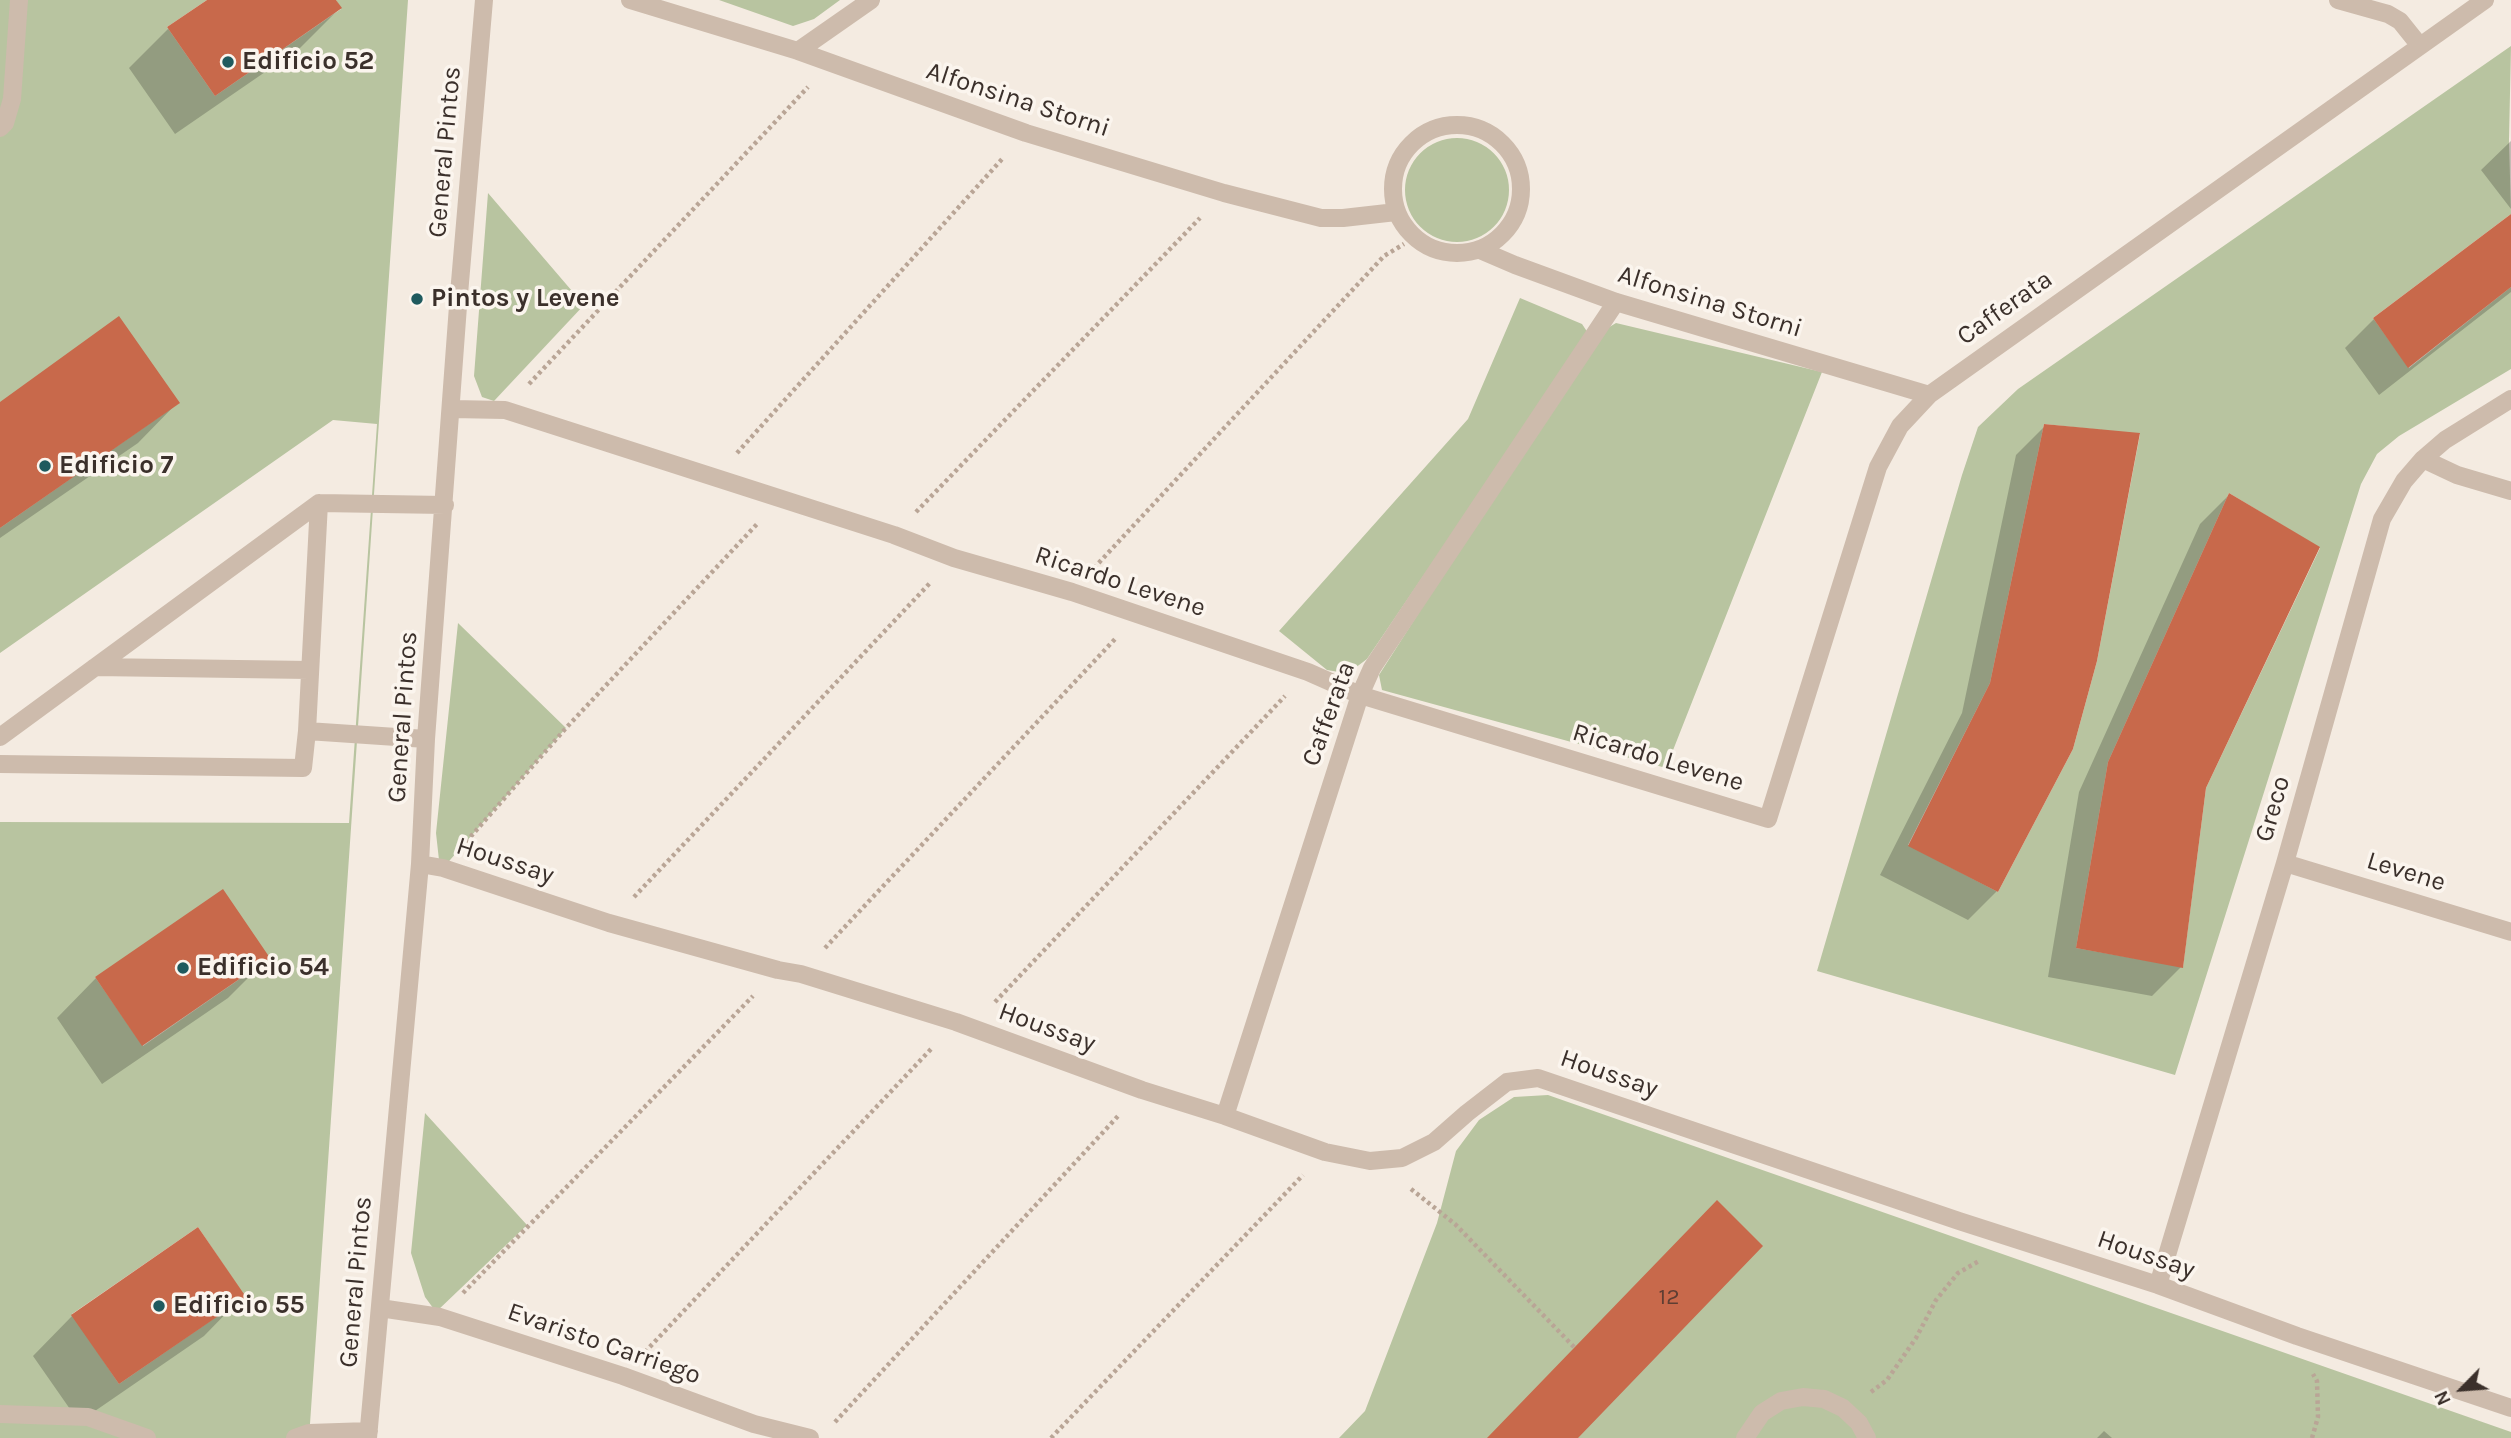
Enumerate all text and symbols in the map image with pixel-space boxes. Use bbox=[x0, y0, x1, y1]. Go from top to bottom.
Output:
place label: Edificio 52 bbox=[242, 46, 374, 78]
marker: Edificio 52 bbox=[220, 54, 236, 70]
street label: Alfonsina Storni bbox=[922, 56, 1114, 144]
street label: General Pintos bbox=[422, 65, 468, 239]
street label: Alfonsina Storni bbox=[1614, 259, 1806, 345]
street label: Cafferata bbox=[1951, 264, 2059, 352]
place label: Pintos y Levene bbox=[431, 283, 620, 315]
marker: Pintos y Levene bbox=[409, 291, 425, 307]
place label: Edificio 7 bbox=[59, 450, 173, 482]
marker: Edificio 7 bbox=[37, 458, 53, 474]
street label: Ricardo Levene bbox=[1031, 540, 1209, 624]
street label: General Pintos bbox=[381, 630, 425, 804]
street label: Cafferata bbox=[1296, 657, 1362, 771]
street label: Ricardo Levene bbox=[1569, 717, 1747, 799]
street label: Greco bbox=[2249, 772, 2297, 846]
street label: Houssay bbox=[452, 831, 558, 891]
street label: Levene bbox=[2363, 845, 2449, 899]
place label: Edificio 54 bbox=[197, 952, 329, 984]
marker: Edificio 54 bbox=[175, 960, 191, 976]
street label: Houssay bbox=[994, 996, 1100, 1060]
street label: Houssay bbox=[1556, 1043, 1662, 1105]
street label: General Pintos bbox=[333, 1195, 379, 1369]
street label: Houssay bbox=[2093, 1224, 2199, 1286]
house number: 12 bbox=[1659, 1283, 1679, 1311]
place label: Edificio 55 bbox=[173, 1290, 305, 1322]
street label: Evaristo Carriego bbox=[503, 1296, 705, 1392]
marker: Edificio 55 bbox=[151, 1298, 167, 1314]
north arrow bbox=[2427, 1354, 2497, 1424]
text: N bbox=[2430, 1387, 2456, 1409]

